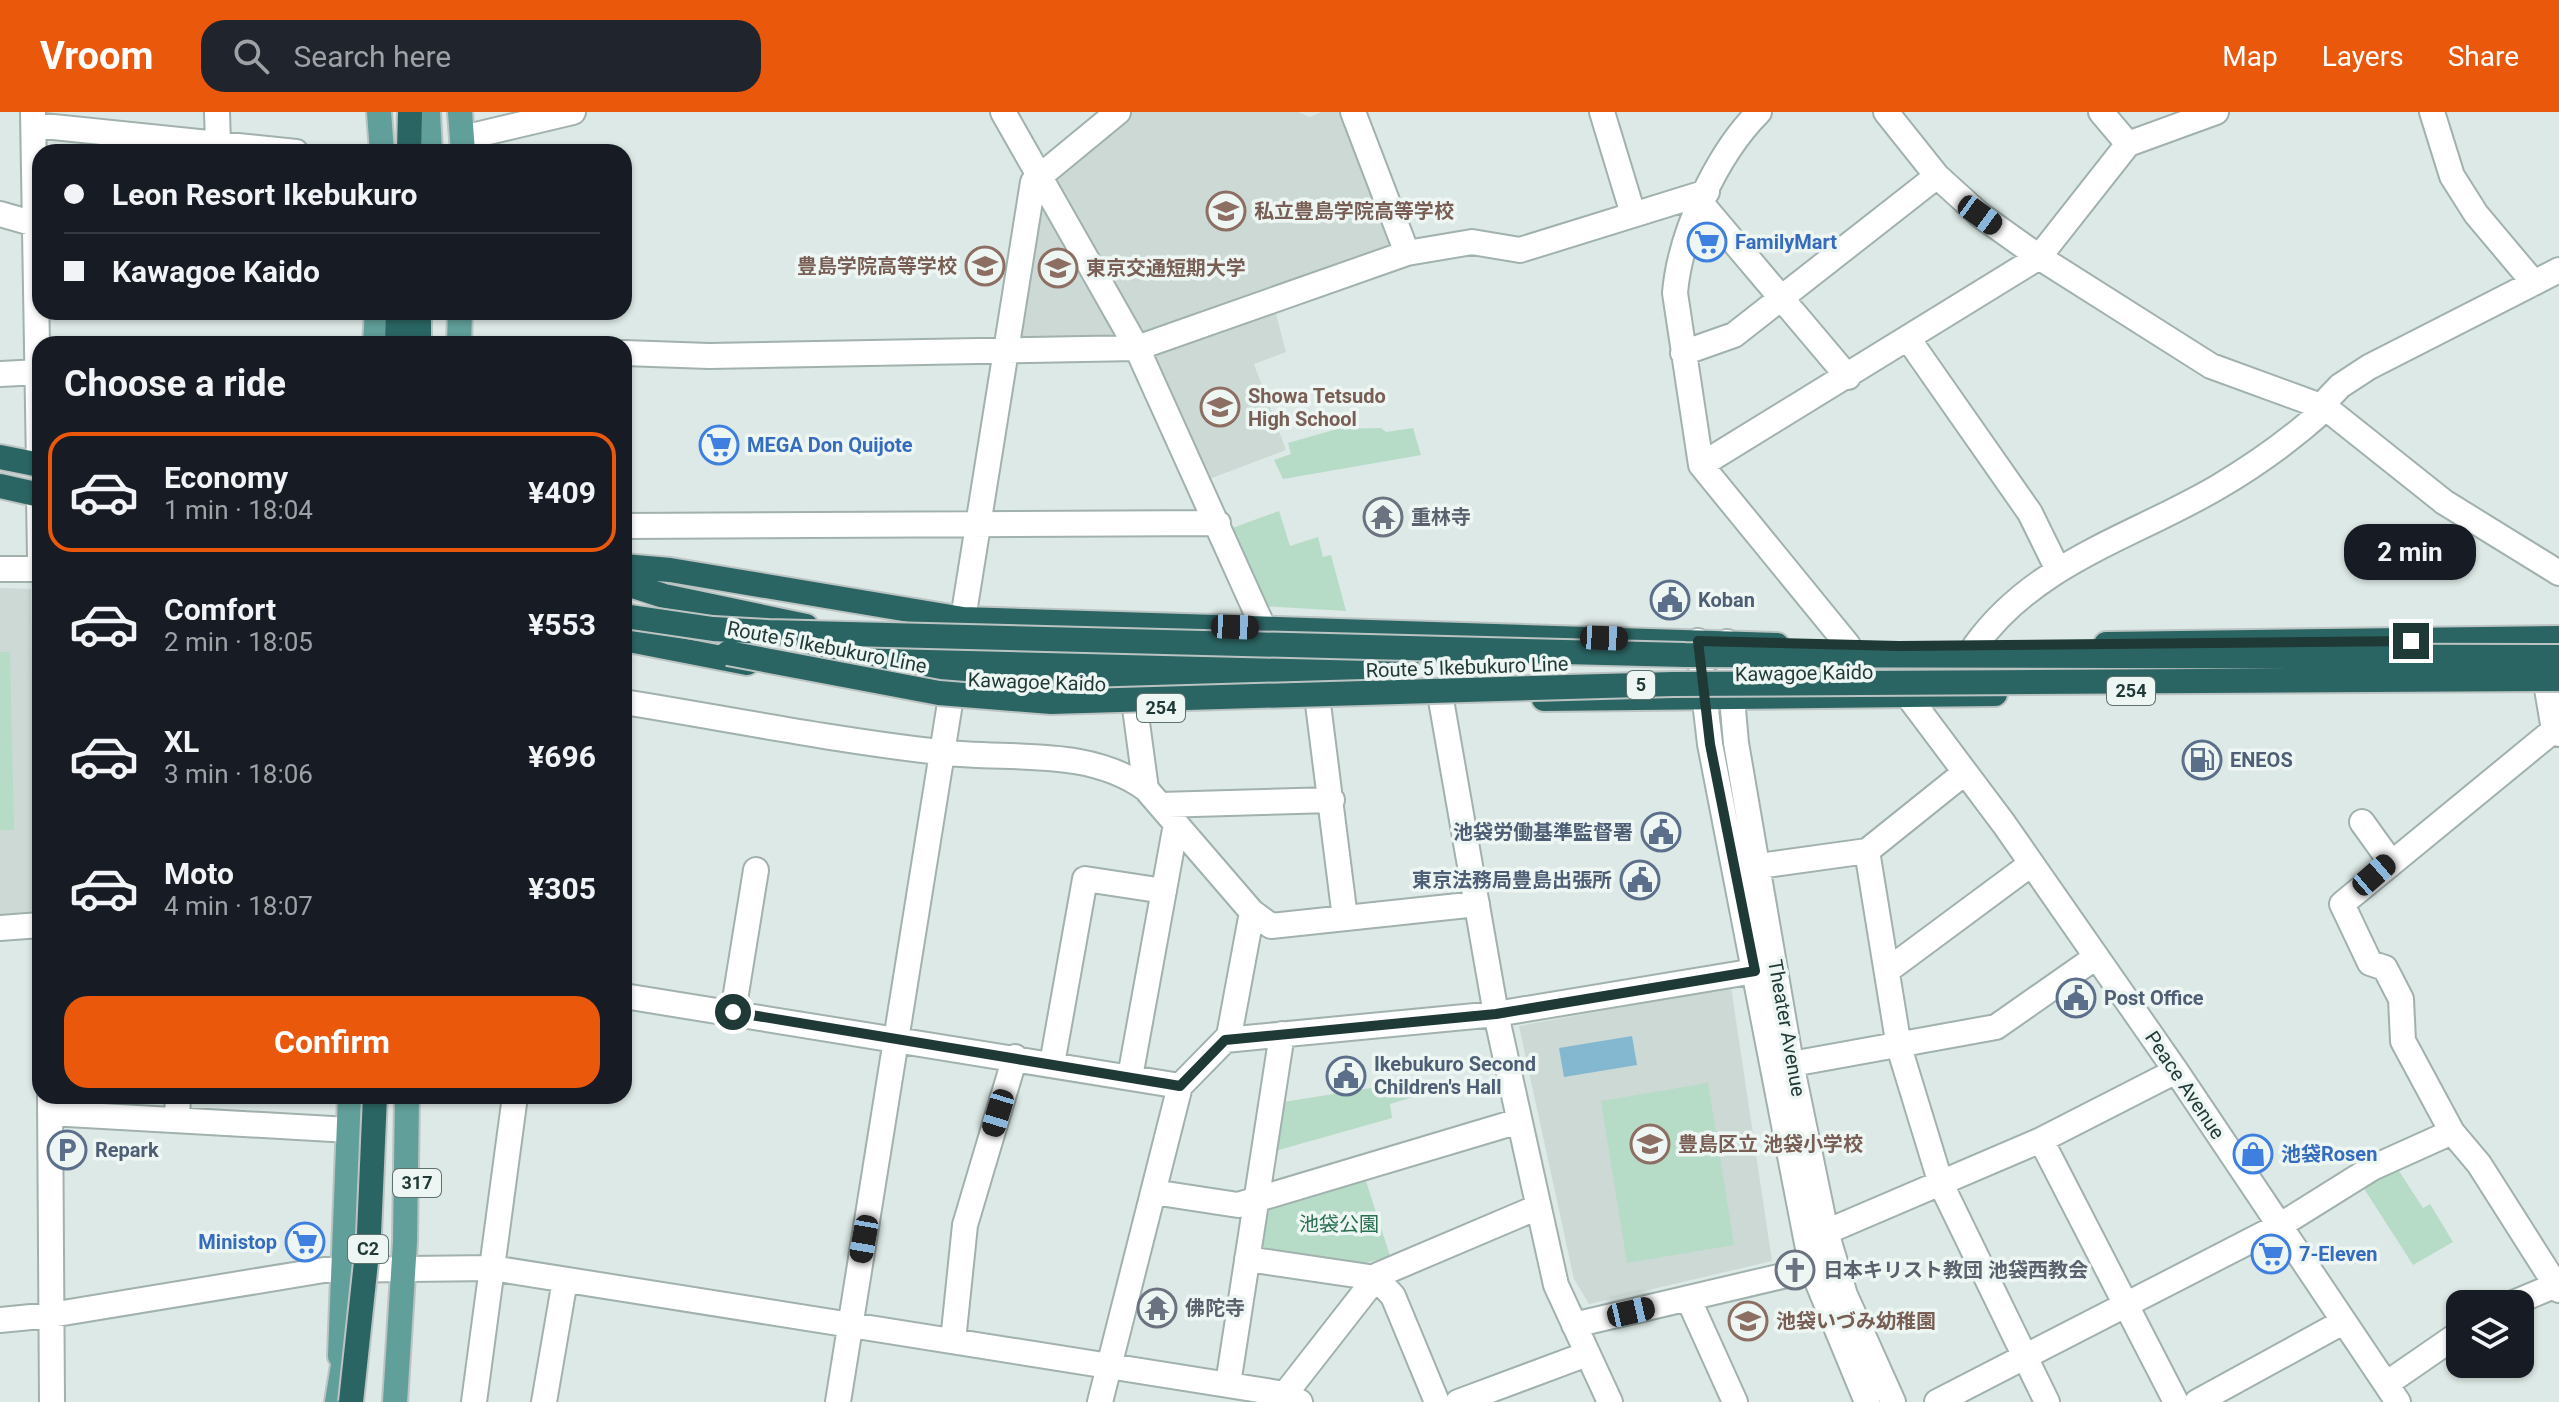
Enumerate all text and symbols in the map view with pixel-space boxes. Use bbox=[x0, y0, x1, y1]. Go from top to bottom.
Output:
search box bbox=[201, 20, 761, 92]
text: Vroom bbox=[40, 34, 153, 78]
icon: search bbox=[229, 34, 273, 78]
text: Search here bbox=[293, 39, 451, 74]
text: Map bbox=[2222, 40, 2278, 73]
text: Layers bbox=[2322, 40, 2404, 73]
text: Share bbox=[2448, 40, 2519, 73]
text: Leon Resort Ikebukuro bbox=[112, 177, 417, 212]
school or university icon: 私立豊島学院高等学校 bbox=[1205, 190, 1247, 232]
car bbox=[1954, 191, 2006, 239]
place label: 私立豊島学院高等学校 bbox=[1254, 199, 1454, 223]
supermarket icon: FamilyMart bbox=[1686, 221, 1728, 263]
place label: FamilyMart bbox=[1735, 230, 1837, 254]
school or university icon: 豊島学院高等学校 bbox=[964, 245, 1006, 287]
school or university icon: 東京交通短期大学 bbox=[1037, 247, 1079, 289]
text: Kawagoe Kaido bbox=[112, 254, 320, 289]
place label: 豊島学院高等学校 bbox=[797, 254, 957, 278]
place label: 東京交通短期大学 bbox=[1086, 256, 1246, 280]
text: Choose a ride bbox=[64, 363, 286, 405]
place label: Showa Tetsudo High School bbox=[1248, 384, 1386, 431]
school or university icon: Showa Tetsudo High School bbox=[1199, 386, 1241, 428]
supermarket icon: MEGA Don Quijote bbox=[698, 424, 740, 466]
place label: MEGA Don Quijote bbox=[747, 433, 913, 457]
icon: car bbox=[68, 456, 140, 528]
text: Economy bbox=[164, 460, 288, 495]
text: ¥409 bbox=[528, 475, 596, 510]
text: 1 min · 18:04 bbox=[164, 495, 313, 525]
temple icon: 重林寺 bbox=[1362, 496, 1404, 538]
place label: 重林寺 bbox=[1411, 505, 1471, 529]
callout: 2 min bbox=[2345, 525, 2477, 581]
text: 2 min bbox=[2377, 537, 2443, 567]
public building icon: Koban bbox=[1649, 579, 1691, 621]
icon: car bbox=[68, 588, 140, 660]
place label: Koban bbox=[1698, 588, 1755, 612]
text: Comfort bbox=[164, 592, 276, 627]
text: ¥553 bbox=[528, 607, 596, 642]
car bbox=[1211, 614, 1259, 640]
street label: Route 5 Ikebukuro Line bbox=[725, 616, 929, 678]
route end bbox=[2393, 623, 2429, 659]
car bbox=[1580, 625, 1628, 651]
text: 2 min · 18:05 bbox=[164, 627, 313, 657]
street label: Route 5 Ikebukuro Line bbox=[1365, 651, 1569, 683]
street label: Kawagoe Kaido bbox=[1735, 660, 1873, 686]
street label: Kawagoe Kaido bbox=[967, 668, 1107, 696]
road number: 5 bbox=[1627, 671, 1655, 699]
road number: 254 bbox=[2107, 677, 2155, 705]
road number: 254 bbox=[1137, 694, 1185, 722]
icon: car bbox=[68, 720, 140, 792]
text: XL bbox=[164, 724, 199, 759]
text: ¥696 bbox=[528, 739, 596, 774]
fuel station icon: ENEOS bbox=[2181, 739, 2223, 781]
place label: ENEOS bbox=[2230, 748, 2293, 772]
text: 3 min · 18:06 bbox=[164, 759, 313, 789]
public building icon: 池袋労働基準監督署 bbox=[1640, 811, 1682, 853]
place label: 池袋労働基準監督署 bbox=[1453, 820, 1633, 844]
car bbox=[2348, 850, 2400, 900]
icon: car bbox=[68, 852, 140, 924]
text: Moto bbox=[164, 856, 234, 891]
public building icon: 東京法務局豊島出張所 bbox=[1619, 859, 1661, 901]
place label: 東京法務局豊島出張所 bbox=[1412, 868, 1612, 892]
text: ¥305 bbox=[528, 871, 596, 906]
text: 4 min · 18:07 bbox=[164, 891, 313, 921]
street label: Theater Avenue bbox=[1763, 958, 1811, 1098]
public building icon: Post Office bbox=[2055, 977, 2097, 1019]
place label: Post Office bbox=[2104, 986, 2204, 1010]
route start bbox=[715, 994, 751, 1030]
button: Confirm bbox=[64, 996, 600, 1088]
street label: Peace Avenue bbox=[2140, 1026, 2230, 1144]
place label: Ikebukuro Second Children's Hall bbox=[1374, 1052, 1536, 1099]
public building icon: Ikebukuro Second Children's Hall bbox=[1325, 1055, 1367, 1097]
car bbox=[980, 1087, 1016, 1139]
school or university icon: 豊島区立 池袋小学校 bbox=[1629, 1123, 1671, 1165]
parking icon: Repark bbox=[46, 1129, 88, 1171]
place label: 豊島区立 池袋小学校 bbox=[1678, 1132, 1863, 1156]
shop icon: 池袋Rosen bbox=[2232, 1133, 2274, 1175]
place label: Repark bbox=[95, 1138, 159, 1162]
place label: 池袋Rosen bbox=[2281, 1142, 2377, 1166]
road number: 317 bbox=[393, 1169, 441, 1197]
park label: 池袋公園 bbox=[1299, 1212, 1379, 1236]
car bbox=[848, 1213, 880, 1265]
supermarket icon: Ministop bbox=[284, 1221, 326, 1263]
place label: Ministop bbox=[198, 1230, 277, 1254]
supermarket icon: 7-Eleven bbox=[2250, 1233, 2292, 1275]
road number: C2 bbox=[348, 1235, 388, 1263]
place label: 7-Eleven bbox=[2299, 1242, 2378, 1266]
church icon: 日本キリスト教団 池袋西教会 bbox=[1774, 1249, 1816, 1291]
place label: 日本キリスト教団 池袋西教会 bbox=[1823, 1258, 2088, 1282]
temple icon: 佛陀寺 bbox=[1136, 1287, 1178, 1329]
map controls bbox=[2446, 1290, 2534, 1378]
button: layers bbox=[2446, 1290, 2534, 1378]
car bbox=[1605, 1295, 1657, 1329]
place label: 佛陀寺 bbox=[1185, 1296, 1245, 1320]
school or university icon: 池袋いづみ幼稚園 bbox=[1727, 1300, 1769, 1342]
place label: 池袋いづみ幼稚園 bbox=[1776, 1309, 1936, 1333]

